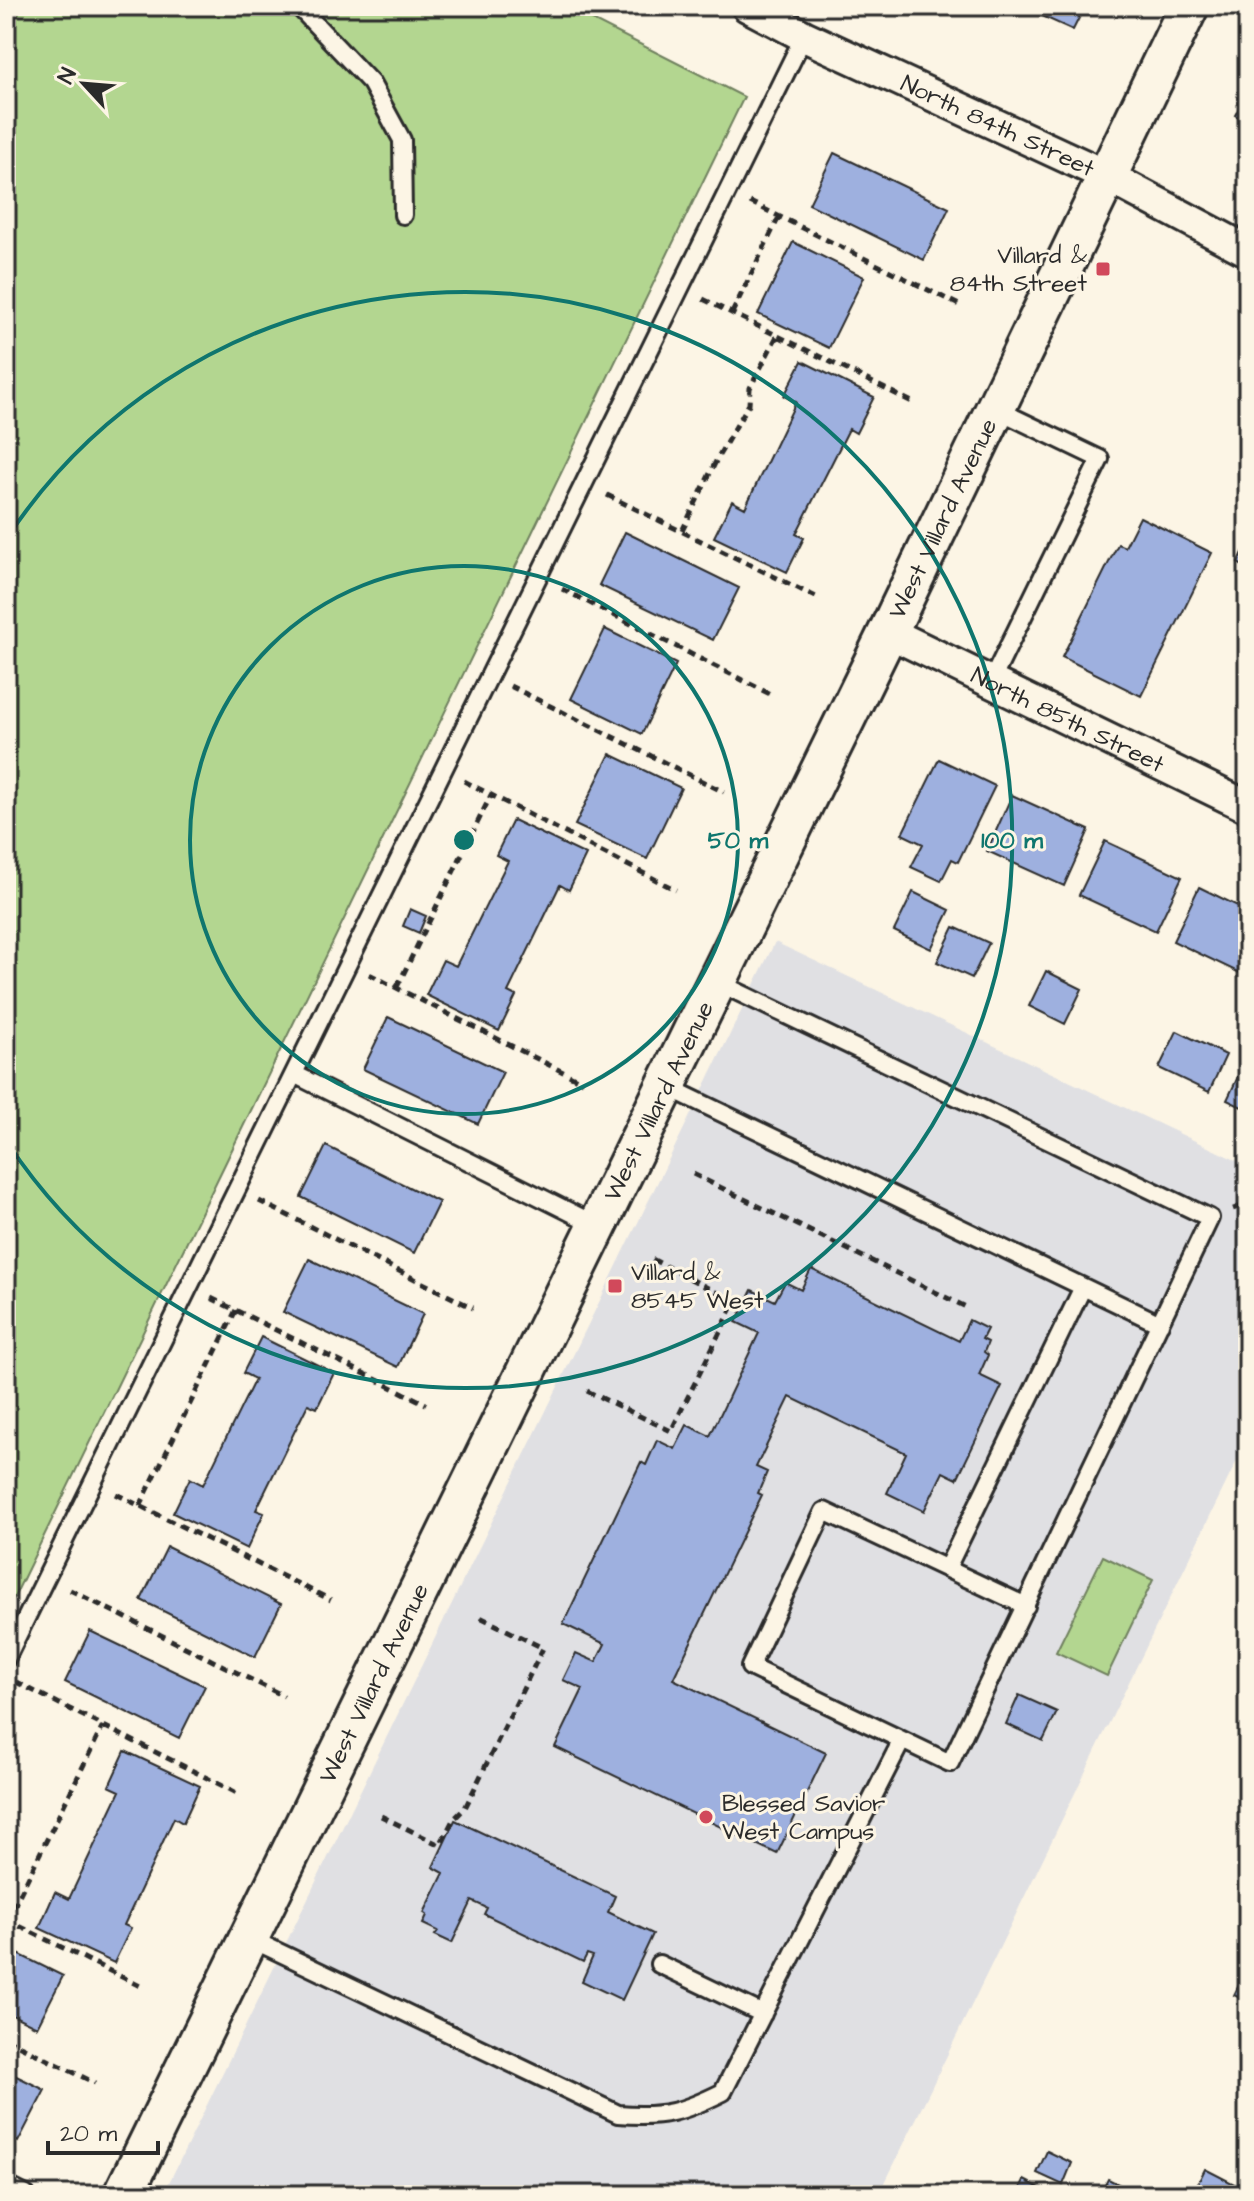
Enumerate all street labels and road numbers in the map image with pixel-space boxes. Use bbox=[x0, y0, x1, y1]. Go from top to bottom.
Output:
street label: North 84th Street bbox=[895, 67, 1100, 186]
street label: West Villard Avenue bbox=[881, 413, 1006, 625]
street label: North 85th Street bbox=[965, 659, 1170, 782]
street label: West Villard Avenue bbox=[596, 996, 723, 1207]
street label: West Villard Avenue bbox=[311, 1578, 438, 1789]

